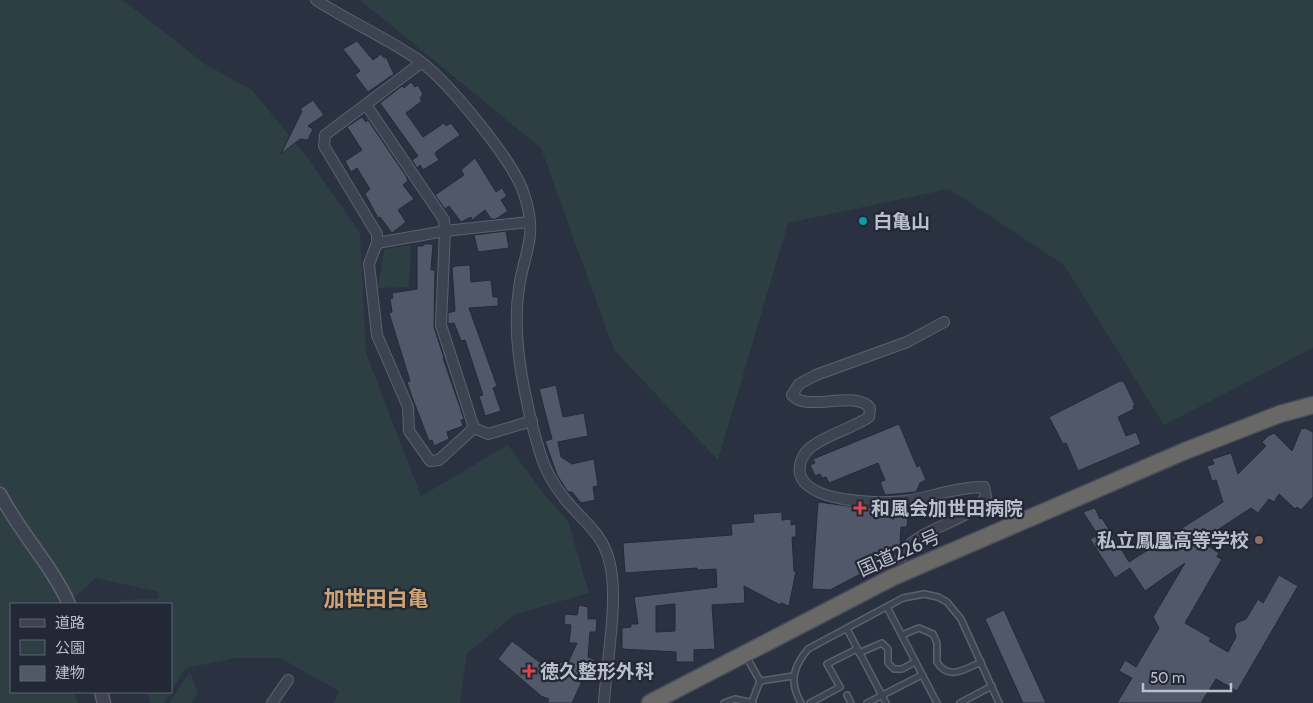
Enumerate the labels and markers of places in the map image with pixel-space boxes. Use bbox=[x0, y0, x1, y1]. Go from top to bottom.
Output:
place label: 白亀山 bbox=[873, 210, 930, 233]
marker: 白亀山 bbox=[857, 215, 869, 227]
place label: 和風会加世田病院 bbox=[871, 497, 1023, 520]
marker: 和風会加世田病院 bbox=[853, 501, 867, 515]
place label: 私立鳳凰高等学校 bbox=[1097, 529, 1249, 552]
marker: 私立鳳凰高等学校 bbox=[1253, 534, 1265, 546]
place label: 徳久整形外科 bbox=[540, 660, 654, 683]
marker: 徳久整形外科 bbox=[522, 664, 536, 678]

